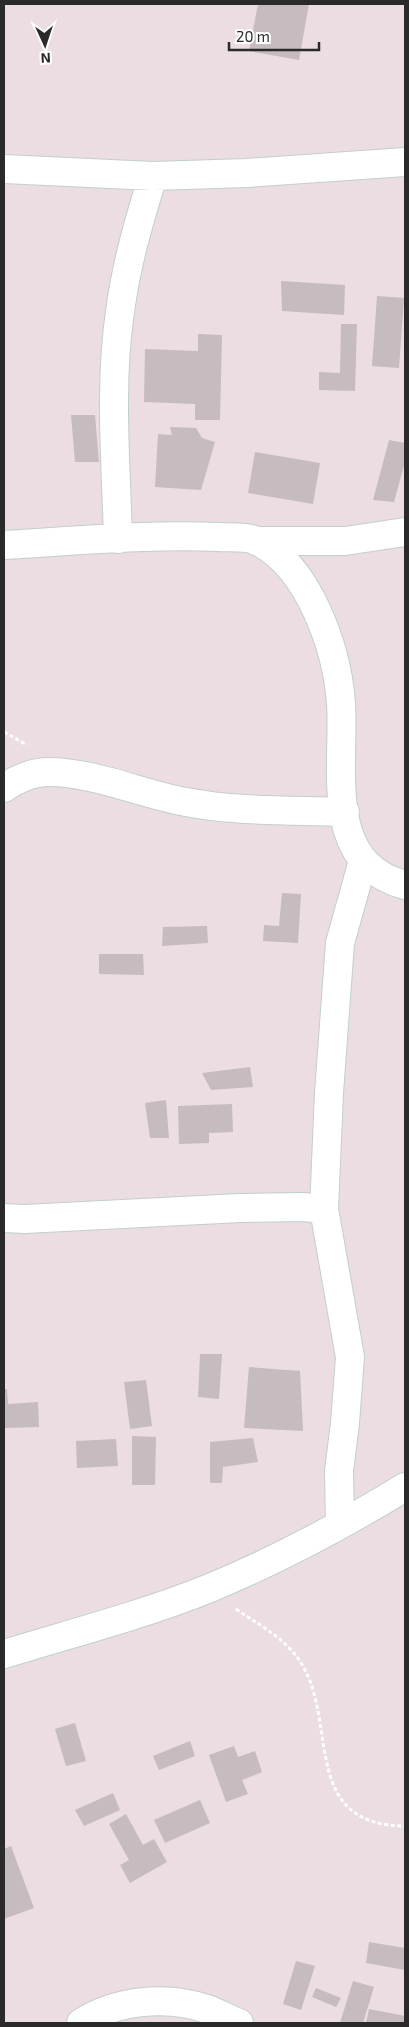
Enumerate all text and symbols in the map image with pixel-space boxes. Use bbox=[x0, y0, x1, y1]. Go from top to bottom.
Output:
north arrow bbox=[20, 20, 70, 70]
scale bar bbox=[229, 20, 319, 52]
text: 20 m bbox=[236, 27, 270, 45]
text: N bbox=[40, 50, 51, 67]

